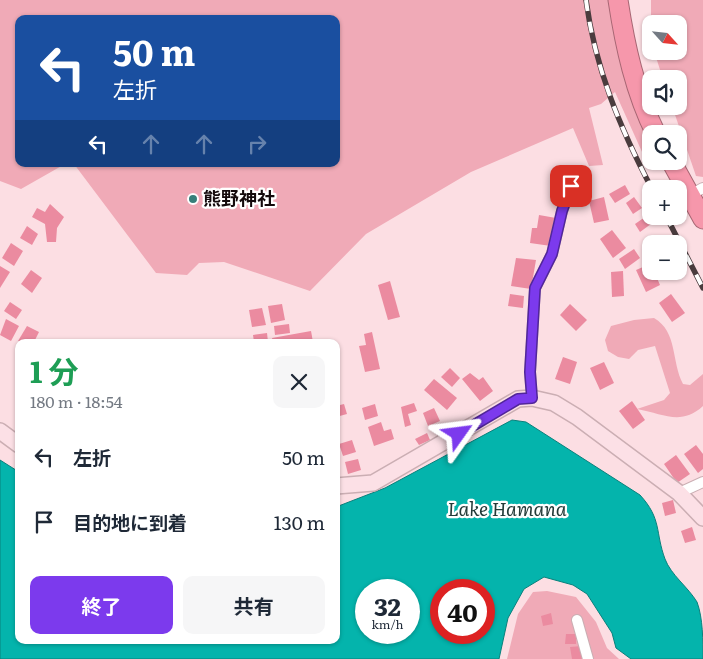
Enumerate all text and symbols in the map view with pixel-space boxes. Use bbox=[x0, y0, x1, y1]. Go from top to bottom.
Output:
north arrow bbox=[642, 15, 688, 60]
map controls bbox=[642, 15, 687, 280]
text: 50 m bbox=[113, 25, 196, 77]
icon: left bbox=[30, 35, 95, 100]
button: sound bbox=[642, 70, 687, 115]
text: 左折 bbox=[113, 72, 157, 105]
button: search bbox=[642, 125, 687, 170]
icon: left bbox=[84, 130, 112, 158]
icon: ahead bbox=[137, 130, 165, 158]
icon: ahead bbox=[190, 130, 218, 158]
icon: right bbox=[243, 130, 271, 158]
pin bbox=[550, 165, 592, 207]
icon: arrive bbox=[557, 172, 585, 200]
button: + bbox=[642, 180, 687, 225]
place label: 熊野神社 bbox=[203, 184, 275, 211]
marker: 熊野神社 bbox=[187, 193, 199, 205]
button: − bbox=[642, 235, 687, 280]
text: 1 分 bbox=[30, 348, 78, 392]
button: close bbox=[273, 356, 325, 408]
text: 180 m · 18:54 bbox=[30, 389, 123, 413]
position arrow bbox=[432, 407, 484, 459]
icon: left bbox=[30, 443, 58, 471]
text: 左折 bbox=[73, 443, 111, 471]
text: 50 m bbox=[282, 443, 325, 471]
water label: Lake Hamana bbox=[447, 494, 567, 522]
icon: arrive bbox=[30, 508, 58, 536]
text: 目的地に到着 bbox=[73, 508, 187, 536]
text: 130 m bbox=[274, 508, 325, 536]
button: 終了 bbox=[30, 576, 173, 634]
button: 共有 bbox=[183, 576, 325, 634]
speed limit sign: 40 bbox=[430, 579, 495, 644]
text: 32 bbox=[374, 587, 401, 624]
text: km/h bbox=[372, 615, 403, 633]

